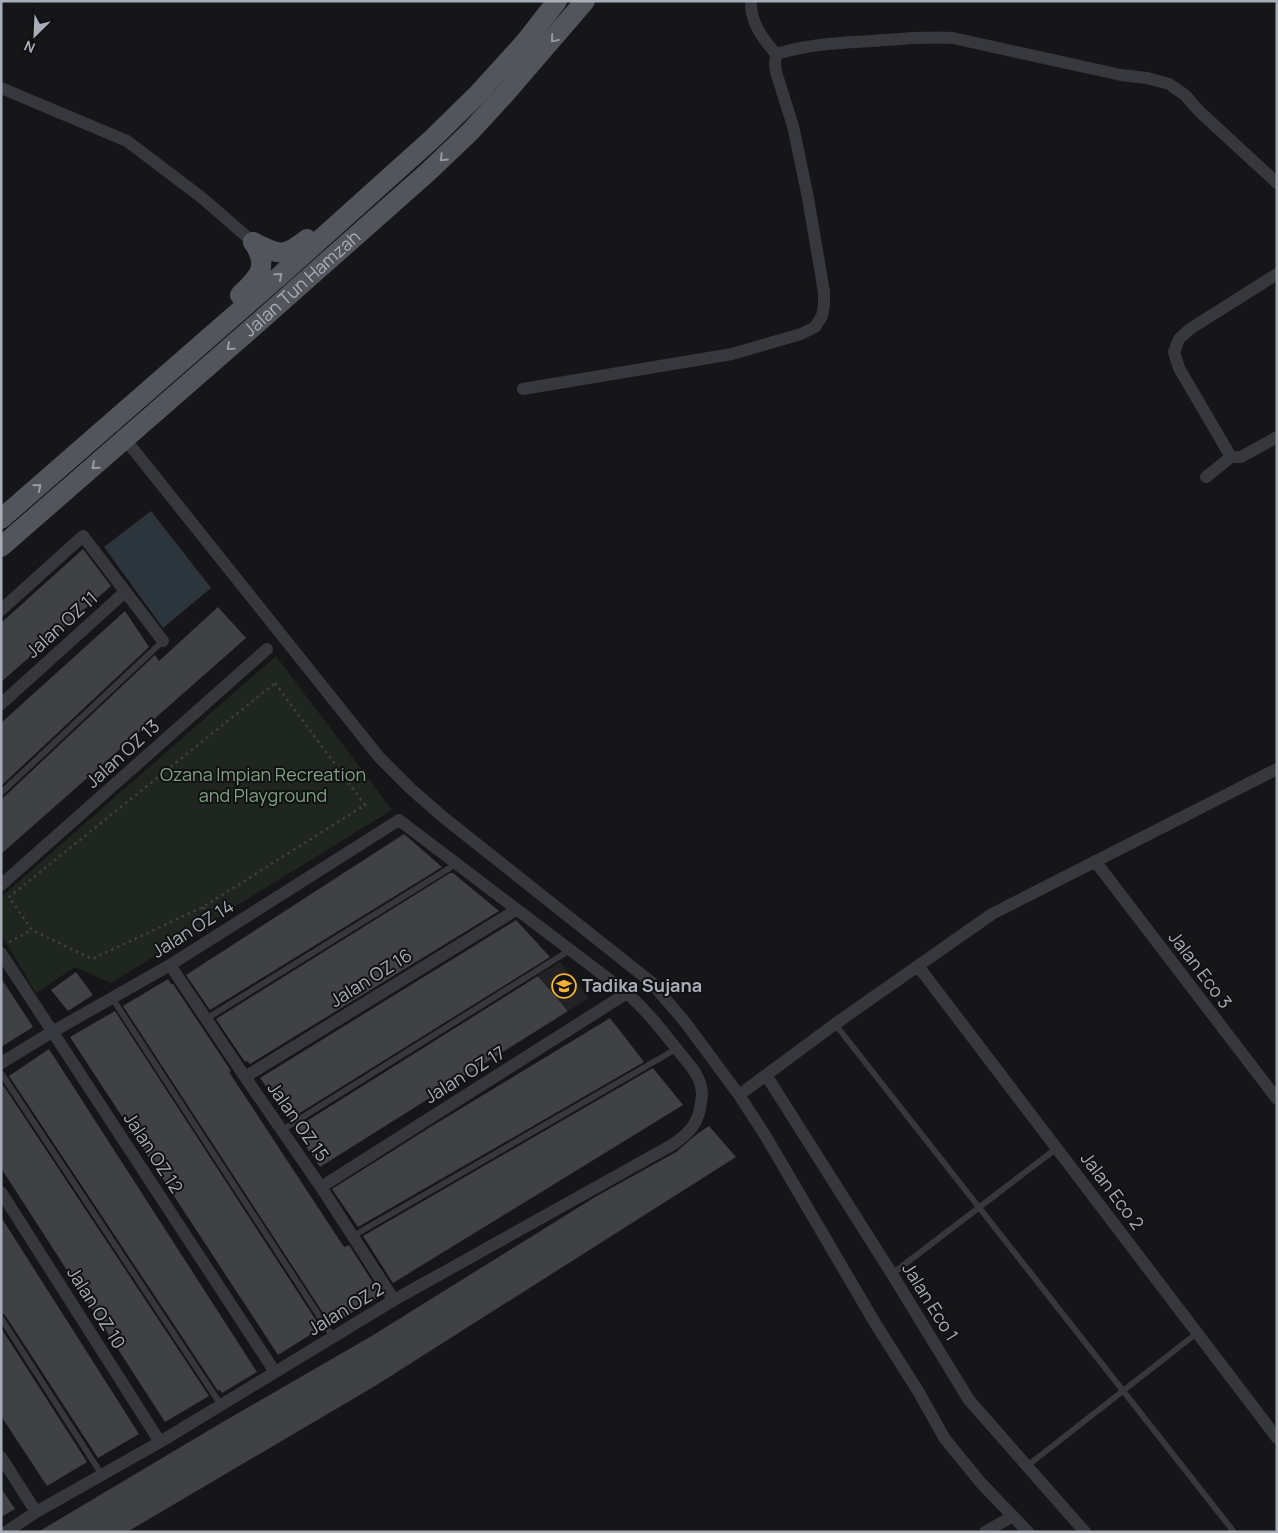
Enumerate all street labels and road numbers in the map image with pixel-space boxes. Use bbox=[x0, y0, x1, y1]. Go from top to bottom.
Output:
street label: Jalan Tun Hamzah bbox=[238, 224, 365, 341]
street label: Jalan OZ 11 bbox=[20, 586, 102, 663]
street label: Jalan OZ 13 bbox=[80, 714, 164, 793]
street label: Jalan OZ 14 bbox=[147, 894, 238, 963]
street label: Jalan Eco 3 bbox=[1164, 926, 1238, 1013]
street label: Jalan OZ 16 bbox=[325, 942, 416, 1012]
street label: Jalan OZ 17 bbox=[420, 1040, 509, 1108]
street label: Jalan OZ 15 bbox=[263, 1077, 335, 1166]
street label: Jalan OZ 12 bbox=[119, 1107, 189, 1197]
street label: Jalan Eco 2 bbox=[1076, 1147, 1150, 1234]
street label: Jalan Eco 1 bbox=[897, 1258, 964, 1345]
street label: Jalan OZ 10 bbox=[62, 1262, 132, 1353]
street label: Jalan OZ 2 bbox=[303, 1276, 388, 1340]

